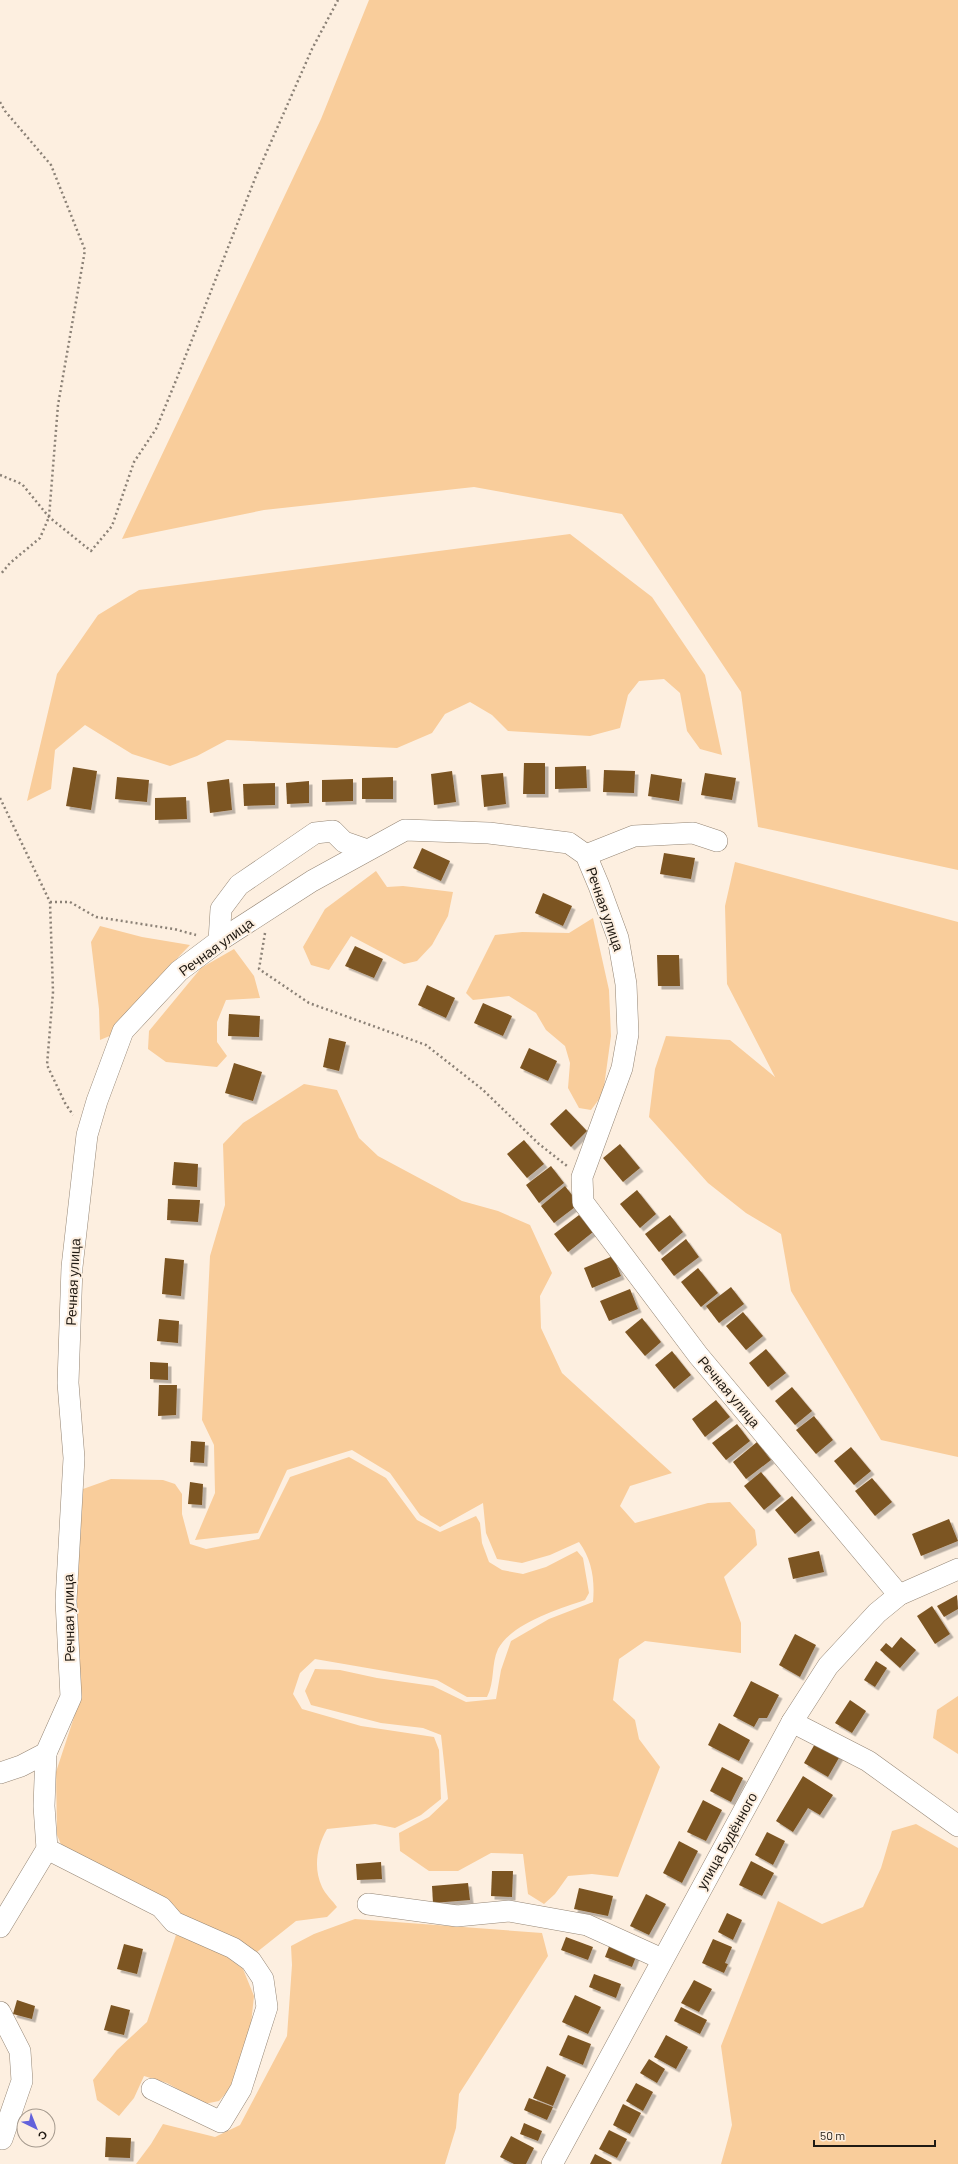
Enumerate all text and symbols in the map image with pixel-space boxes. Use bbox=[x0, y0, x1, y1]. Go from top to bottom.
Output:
street label: Речная улица bbox=[583, 865, 628, 953]
street label: Речная улица bbox=[175, 914, 256, 979]
street label: Речная улица bbox=[62, 1238, 83, 1326]
street label: Речная улица bbox=[695, 1353, 764, 1431]
street label: Речная улица bbox=[59, 1574, 78, 1662]
street label: улица Будённого bbox=[693, 1789, 760, 1892]
north arrow bbox=[16, 2108, 56, 2148]
scale bar bbox=[814, 2122, 935, 2148]
text: С bbox=[36, 2128, 51, 2143]
text: 50 m bbox=[820, 2128, 845, 2142]

